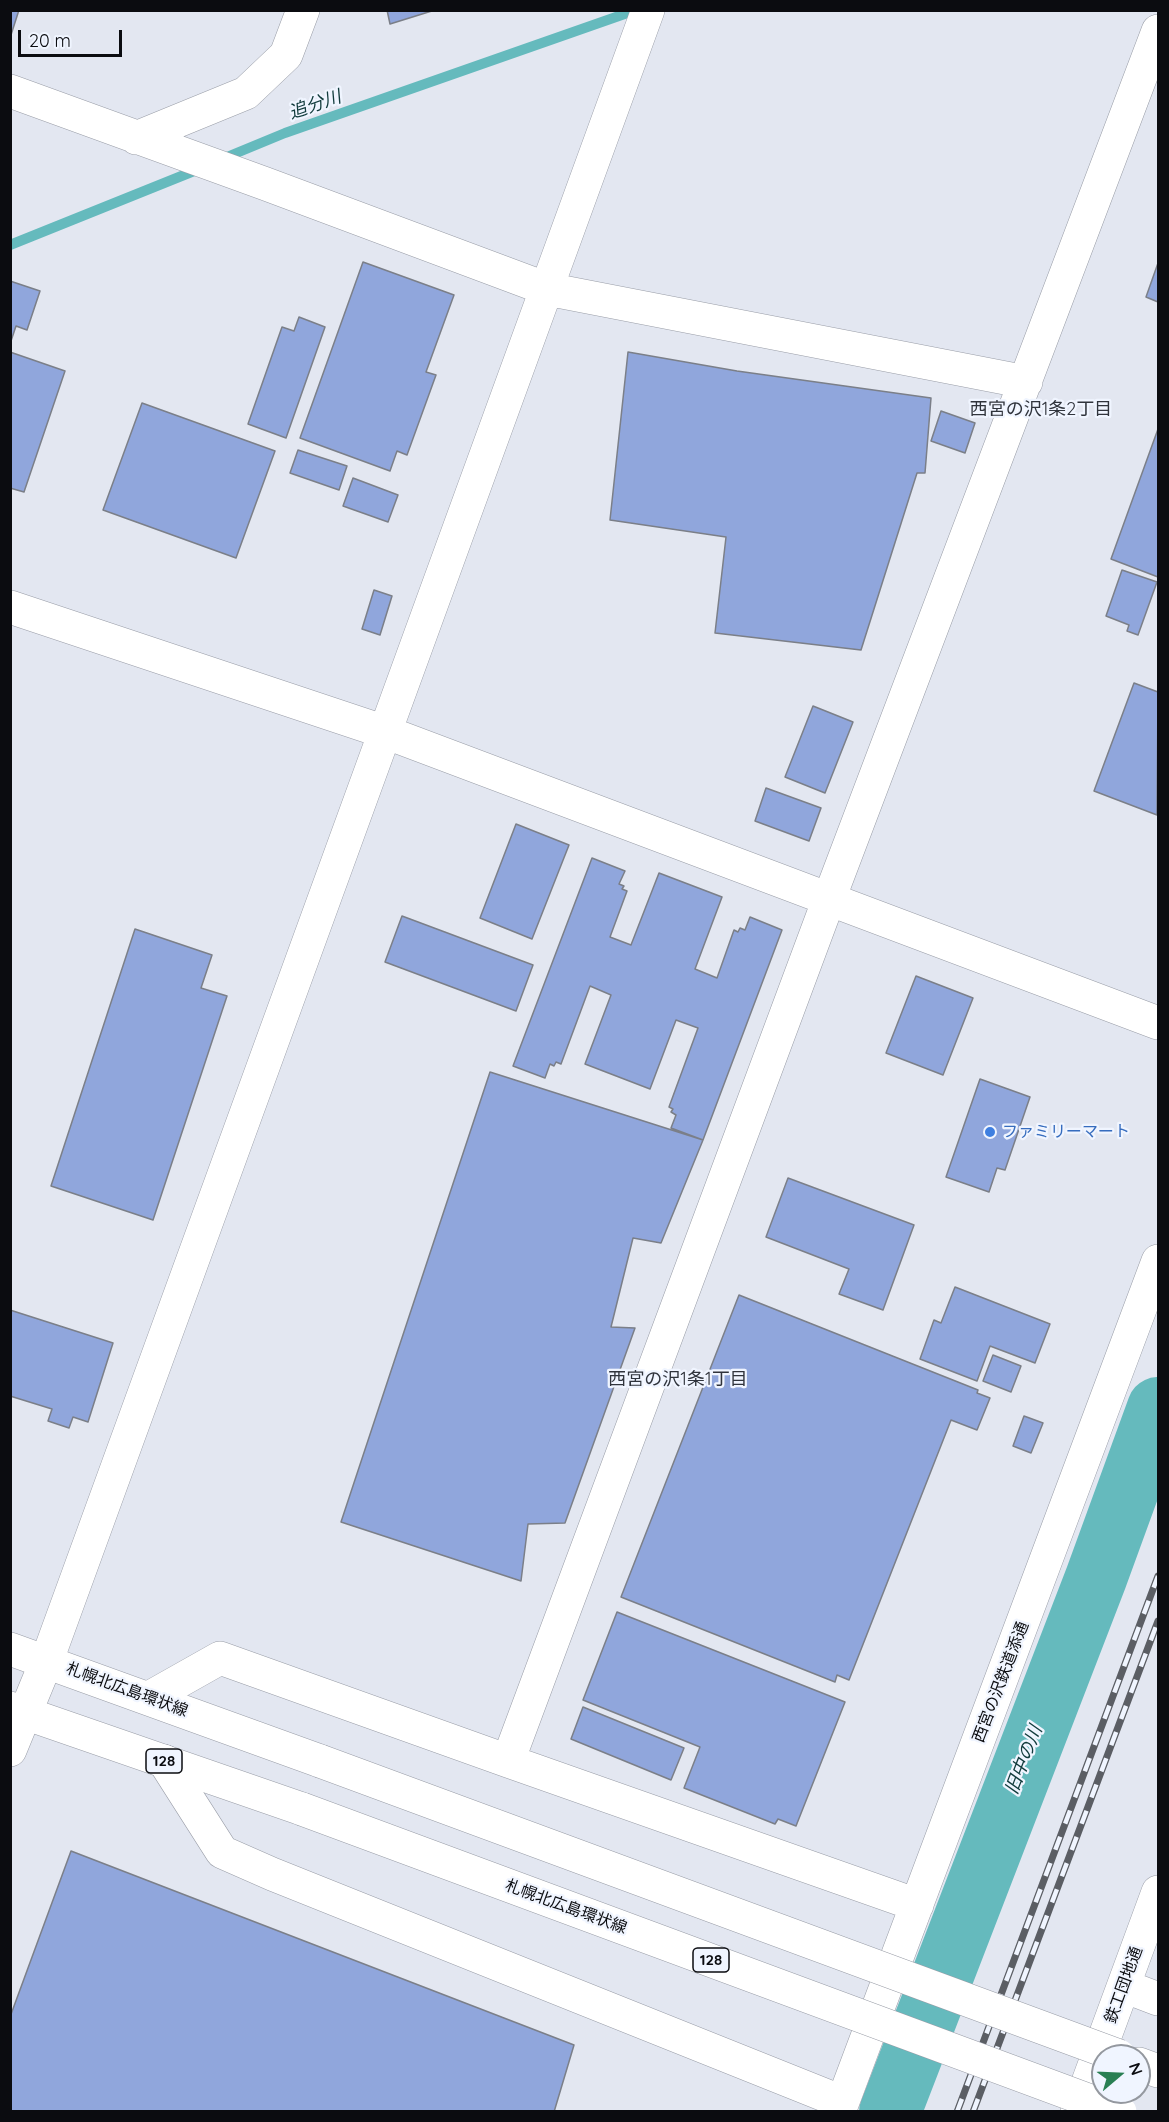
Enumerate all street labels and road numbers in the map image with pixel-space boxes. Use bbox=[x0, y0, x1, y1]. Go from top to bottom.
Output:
street label: 西宮の沢鉄道添通 bbox=[969, 1619, 1033, 1745]
street label: 札幌北広島環状線 bbox=[64, 1659, 190, 1721]
road number: 128 bbox=[146, 1749, 182, 1773]
street label: 札幌北広島環状線 bbox=[503, 1876, 629, 1938]
street label: 鉄工団地通 bbox=[1101, 1944, 1147, 2026]
road number: 128 bbox=[693, 1948, 729, 1972]

